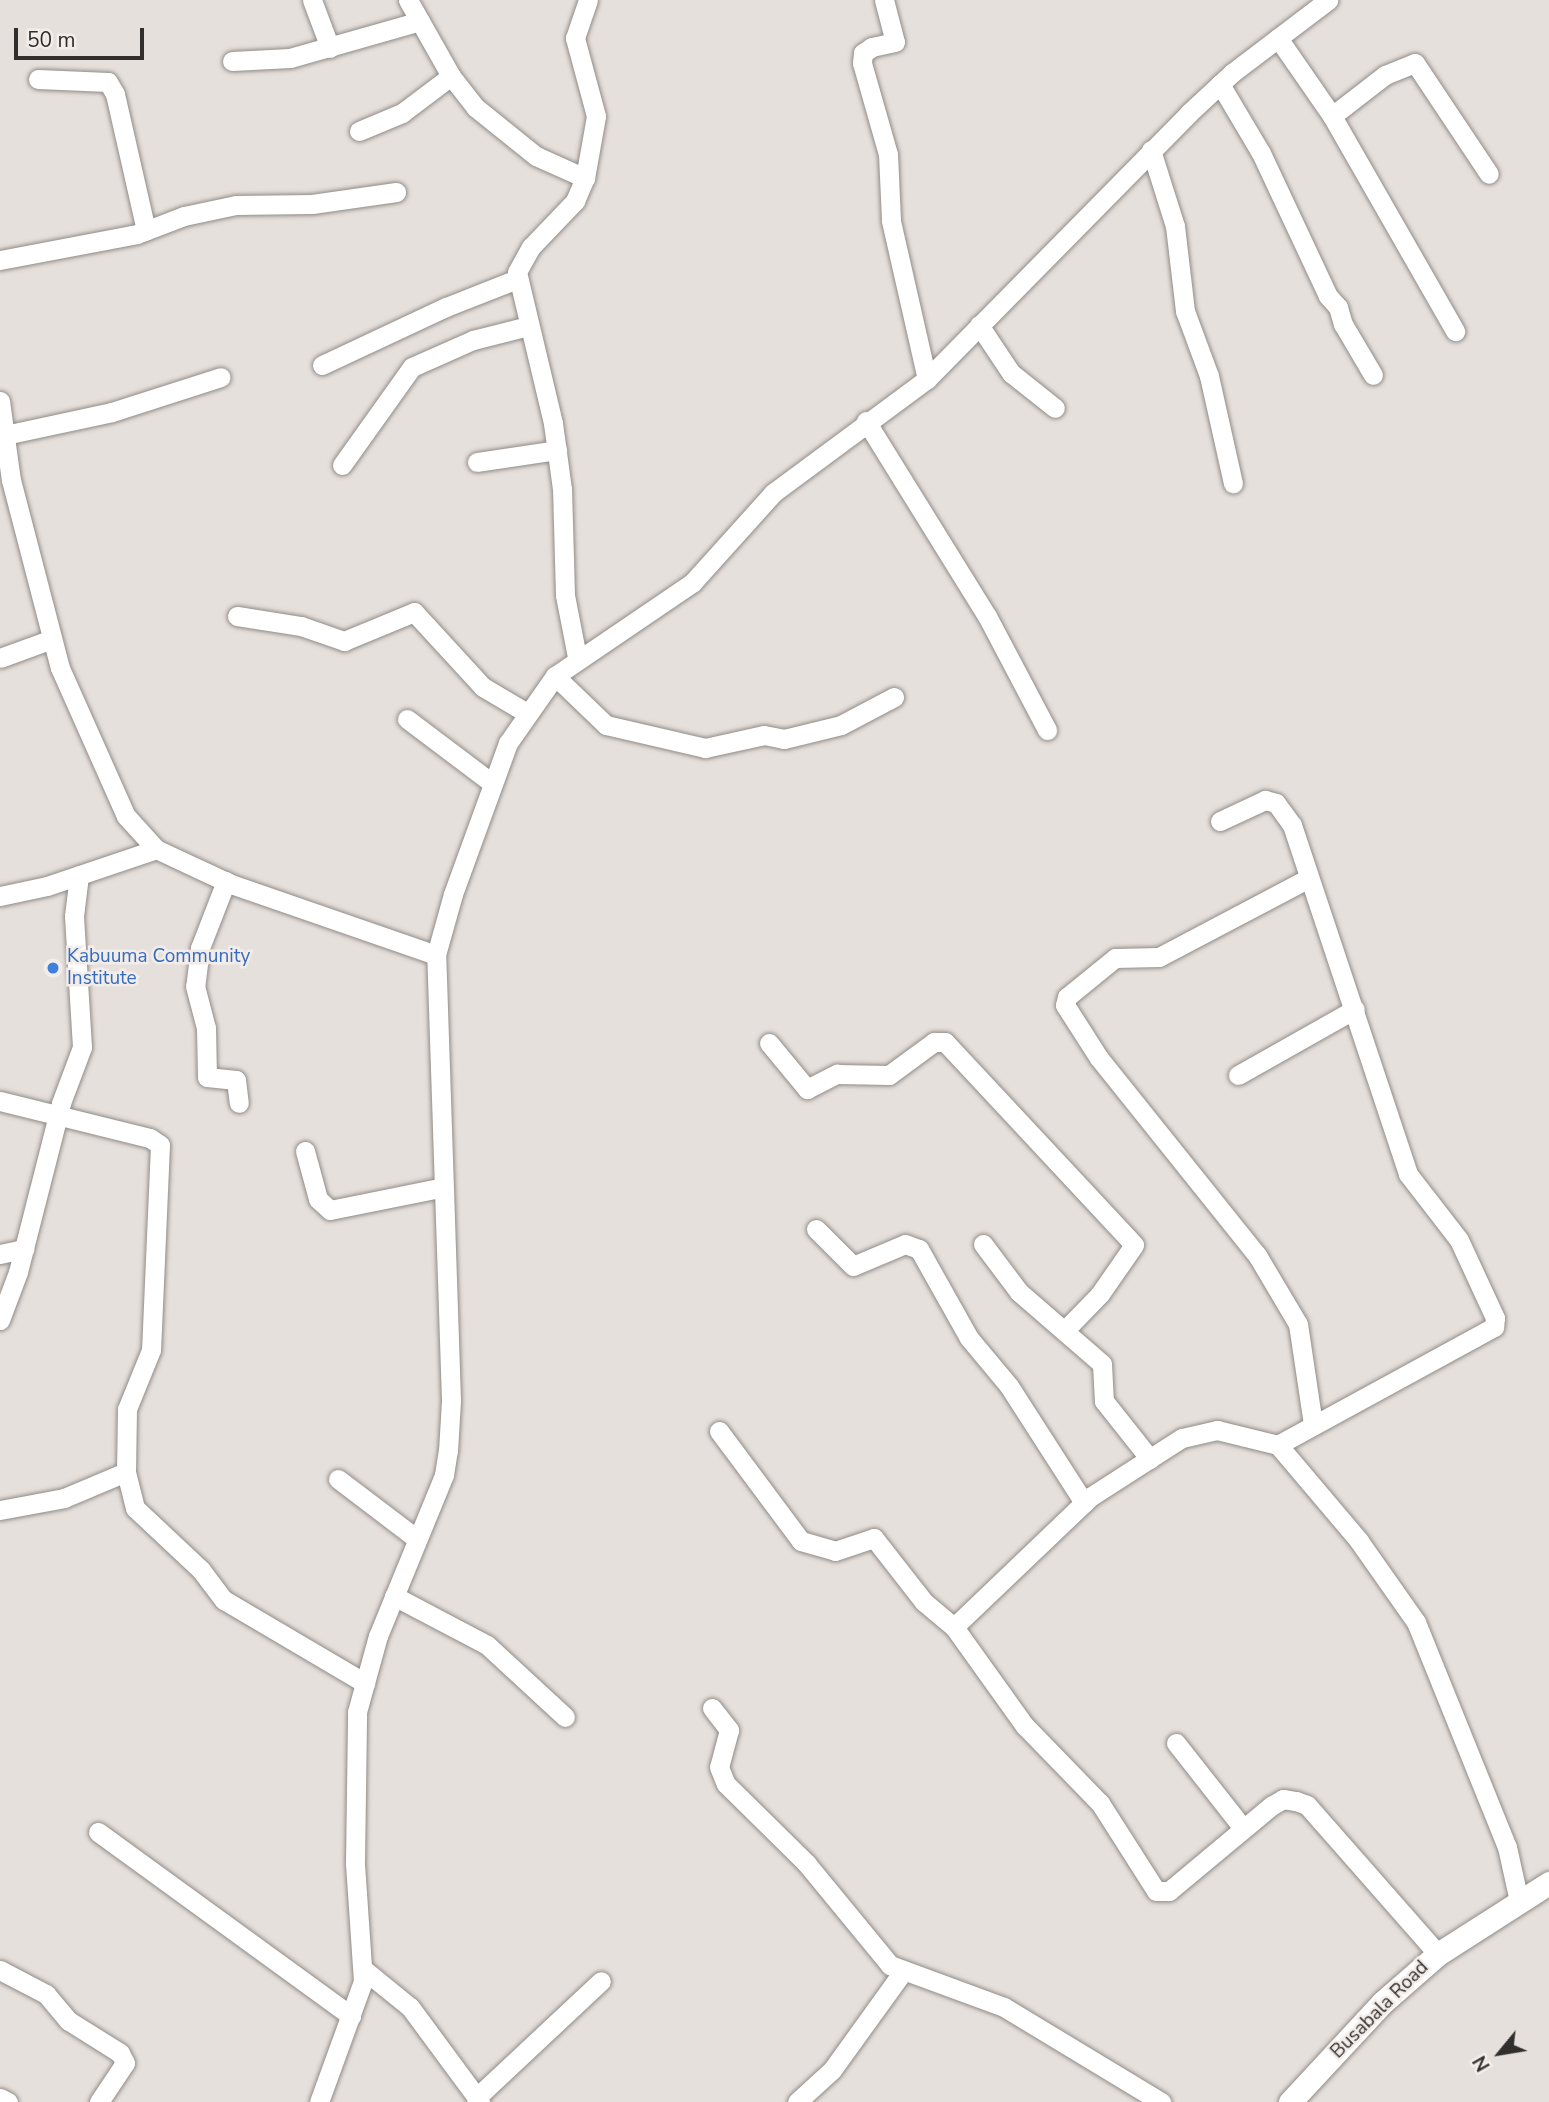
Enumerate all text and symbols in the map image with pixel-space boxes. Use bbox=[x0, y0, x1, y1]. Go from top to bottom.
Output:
scale bar bbox=[18, 14, 147, 58]
text: 50 m bbox=[27, 26, 76, 54]
place label: Kabuuma Community Institute bbox=[67, 946, 250, 990]
marker: Kabuuma Community Institute bbox=[45, 960, 61, 976]
street label: Busabala Road bbox=[1326, 1956, 1434, 2064]
north arrow bbox=[1465, 2018, 1535, 2088]
text: N bbox=[1467, 2051, 1497, 2076]

